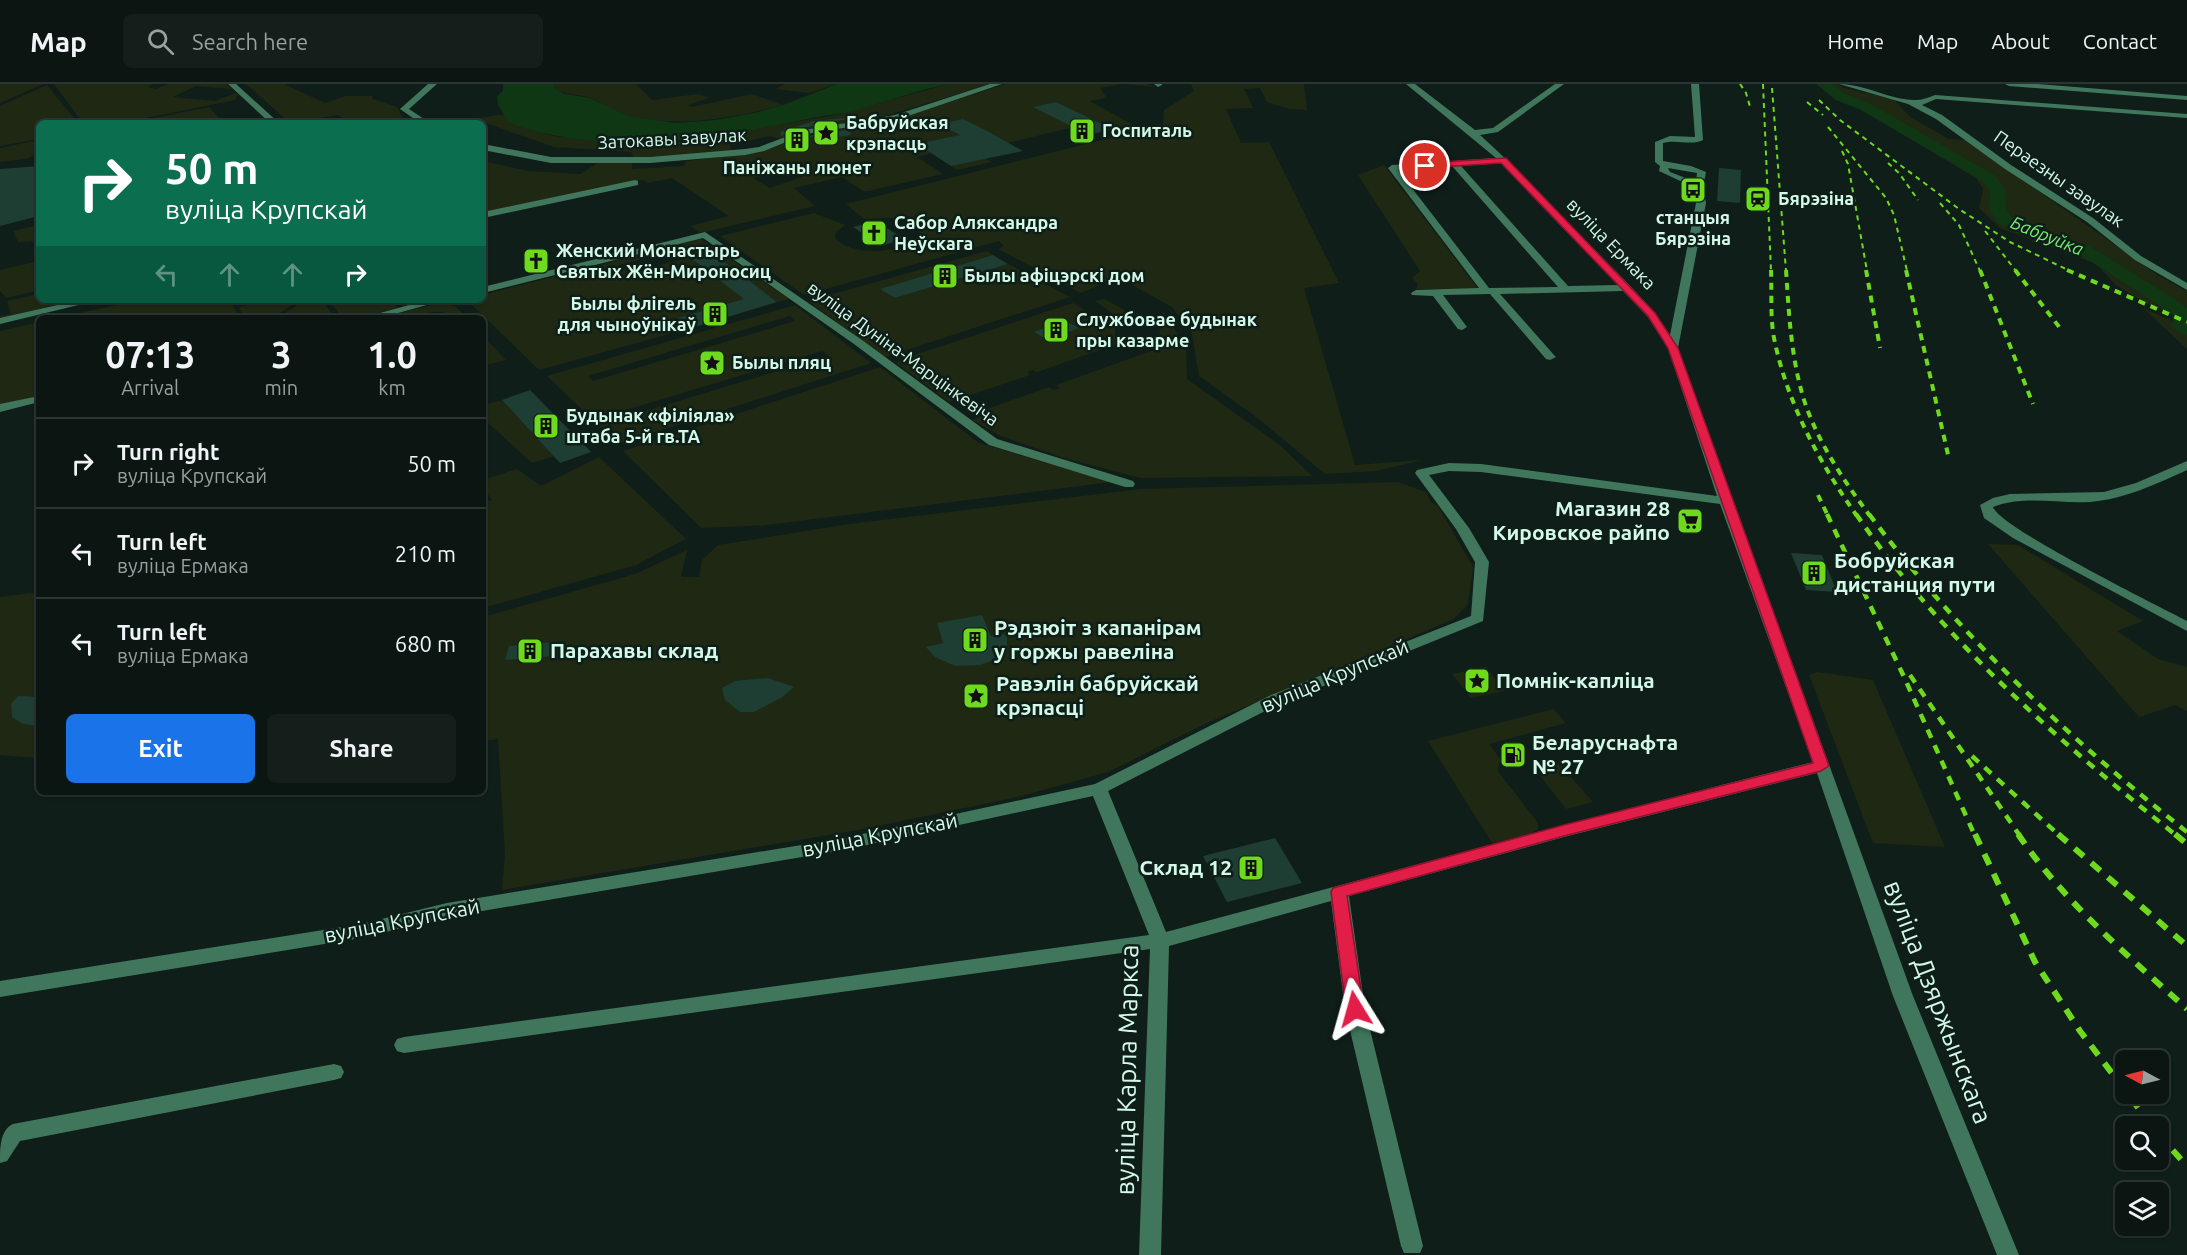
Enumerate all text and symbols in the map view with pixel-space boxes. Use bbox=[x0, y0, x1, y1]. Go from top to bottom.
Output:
search box bbox=[123, 14, 543, 68]
icon: search bbox=[144, 25, 177, 58]
text: Map bbox=[30, 26, 87, 57]
text: Search here bbox=[192, 29, 308, 54]
text: Home bbox=[1827, 29, 1884, 53]
text: Map bbox=[1917, 29, 1958, 53]
text: About bbox=[1991, 29, 2050, 53]
text: Contact bbox=[2083, 29, 2157, 53]
place label: Бабруйская крэпасць bbox=[846, 112, 948, 153]
building icon: Госпиталь bbox=[1067, 116, 1097, 146]
place icon: Бабруйская крэпасць bbox=[811, 118, 841, 148]
place label: Госпиталь bbox=[1102, 120, 1192, 140]
street label: Затокавы завулак bbox=[597, 124, 747, 152]
building icon: Паніжаны люнет bbox=[782, 125, 812, 155]
street label: Пераезны завулак bbox=[1991, 126, 2128, 231]
pin bbox=[1399, 140, 1450, 191]
icon: right bbox=[66, 144, 144, 222]
text: 50 m bbox=[165, 145, 259, 192]
icon: arrive bbox=[1408, 149, 1441, 182]
place label: Паніжаны люнет bbox=[723, 157, 871, 177]
bus stop icon: станцыя Бярэзіна bbox=[1678, 175, 1708, 205]
station icon: Бярэзіна bbox=[1743, 184, 1773, 214]
place label: Бярэзіна bbox=[1778, 188, 1854, 208]
text: вуліца Крупскай bbox=[165, 194, 368, 224]
street label: вуліца Ермака bbox=[1563, 194, 1660, 293]
place label: станцыя Бярэзіна bbox=[1655, 207, 1731, 248]
water label: Бабруйка bbox=[2008, 211, 2087, 259]
place label: Сабор Аляксандра Неўскага bbox=[894, 212, 1058, 253]
church icon: Сабор Аляксандра Неўскага bbox=[859, 218, 889, 248]
place label: Женский Монастырь Святых Жён-Мироносиц bbox=[556, 240, 771, 281]
church icon: Женский Монастырь Святых Жён-Мироносиц bbox=[521, 246, 551, 276]
icon: left bbox=[150, 258, 183, 291]
icon: ahead bbox=[213, 258, 246, 291]
icon: ahead bbox=[276, 258, 309, 291]
icon: right bbox=[339, 258, 372, 291]
building icon: Былы афіцэрскі дом bbox=[930, 261, 960, 291]
place label: Былы афіцэрскі дом bbox=[964, 265, 1145, 285]
street label: вуліца Дуніна-Марцінкевіча bbox=[804, 277, 1003, 429]
place label: Былы флігель для чыноўнікаў bbox=[558, 293, 696, 334]
building icon: Былы флігель для чыноўнікаў bbox=[700, 299, 730, 329]
place label: Службовае будынак пры казарме bbox=[1076, 309, 1258, 350]
building icon: Службовае будынак пры казарме bbox=[1041, 315, 1071, 345]
text: 07:13 bbox=[105, 334, 195, 375]
text: 3 bbox=[271, 334, 291, 375]
text: 1.0 bbox=[367, 334, 417, 375]
place icon: Былы пляц bbox=[697, 348, 727, 378]
place label: Былы пляц bbox=[732, 352, 831, 372]
text: Arrival bbox=[121, 376, 179, 399]
text: min bbox=[265, 376, 298, 399]
text: km bbox=[378, 376, 406, 399]
place label: Будынак «філіяла» штаба 5-й гв.ТА bbox=[566, 405, 734, 446]
building icon: Будынак «філіяла» штаба 5-й гв.ТА bbox=[531, 411, 561, 441]
text: Turn right bbox=[117, 439, 219, 464]
icon: right bbox=[66, 447, 99, 480]
text: 50 m bbox=[407, 451, 456, 476]
text: вуліца Крупскай bbox=[117, 464, 267, 487]
place label: Магазин 28 Кировское райпо bbox=[1493, 496, 1670, 544]
supermarket icon: Магазин 28 Кировское райпо bbox=[1675, 506, 1705, 536]
text: Turn left bbox=[117, 529, 207, 554]
icon: left bbox=[66, 537, 99, 570]
text: 210 m bbox=[395, 541, 456, 566]
place label: Бобруйская дистанция пути bbox=[1834, 548, 1996, 596]
text: вуліца Ермака bbox=[117, 554, 249, 577]
building icon: Бобруйская дистанция пути bbox=[1799, 558, 1829, 588]
place label: Рэдзюіт з капанірам у горжы равеліна bbox=[994, 615, 1202, 663]
text: Turn left bbox=[117, 619, 207, 644]
building icon: Рэдзюіт з капанірам у горжы равеліна bbox=[960, 625, 990, 655]
icon: left bbox=[66, 627, 99, 660]
text: 680 m bbox=[395, 631, 456, 656]
street label: вуліца Крупскай bbox=[1257, 633, 1412, 717]
building icon: Парахавы склад bbox=[515, 636, 545, 666]
place label: Парахавы склад bbox=[550, 638, 718, 662]
text: вуліца Ермака bbox=[117, 644, 249, 667]
place icon: Помнік-капліца bbox=[1462, 666, 1492, 696]
place label: Помнік-капліца bbox=[1496, 668, 1655, 692]
place label: Равэлін бабруйскай крэпасці bbox=[996, 671, 1199, 719]
place icon: Равэлін бабруйскай крэпасці bbox=[961, 681, 991, 711]
button: Exit bbox=[66, 714, 255, 783]
button: Share bbox=[267, 714, 456, 783]
place label: Беларуснафта № 27 bbox=[1532, 730, 1678, 778]
fuel station icon: Беларуснафта № 27 bbox=[1498, 740, 1528, 770]
street label: вуліца Крупскай bbox=[800, 807, 959, 861]
building icon: Склад 12 bbox=[1236, 853, 1266, 883]
place label: Склад 12 bbox=[1139, 855, 1232, 879]
street label: вуліца Дзяржынскага bbox=[1879, 876, 1998, 1128]
street label: вуліца Крупскай bbox=[322, 893, 481, 947]
street label: вуліца Карла Маркса bbox=[1110, 944, 1143, 1196]
position arrow bbox=[1323, 977, 1387, 1041]
north arrow bbox=[2115, 1050, 2169, 1104]
map controls bbox=[2115, 1050, 2169, 1236]
button: search bbox=[2115, 1116, 2169, 1170]
button: layers bbox=[2115, 1182, 2169, 1236]

